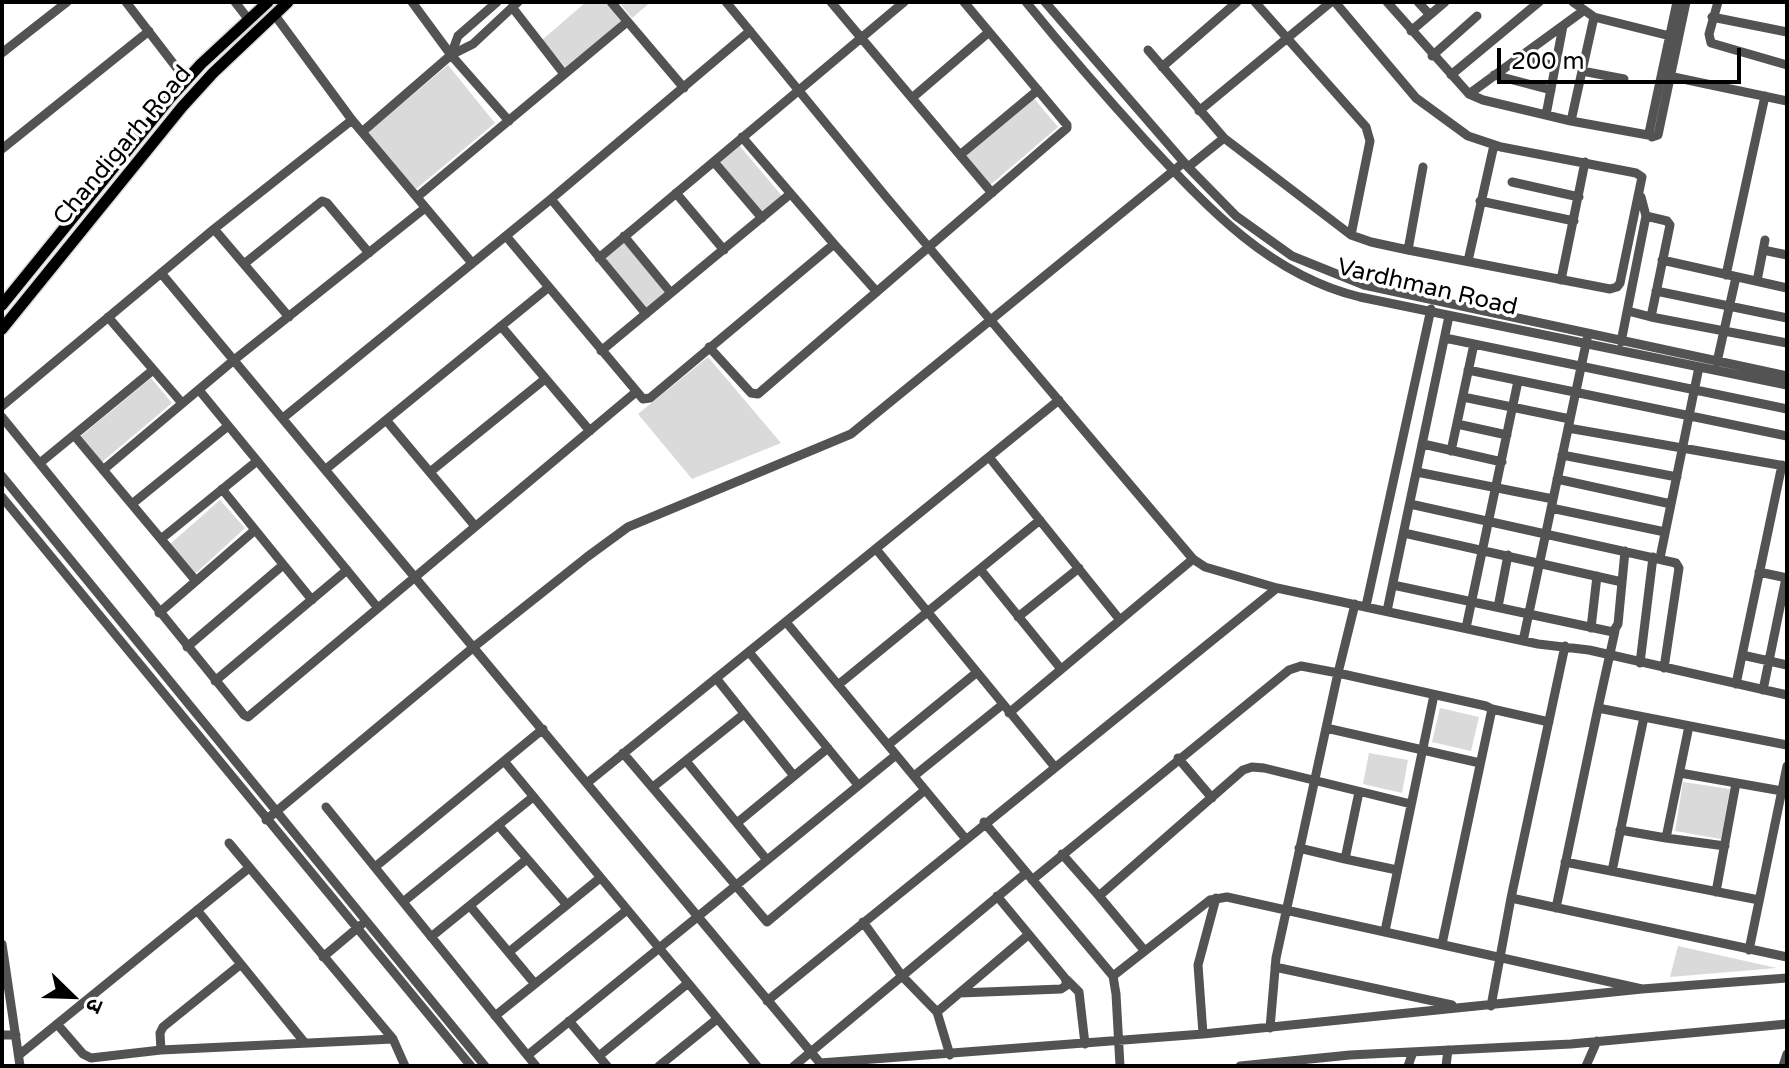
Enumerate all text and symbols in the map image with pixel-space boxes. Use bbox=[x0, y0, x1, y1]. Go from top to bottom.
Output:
scale bar bbox=[1501, 32, 1745, 82]
text: 200 m bbox=[1511, 47, 1585, 76]
street label: Chandigarh Road bbox=[48, 60, 198, 232]
street label: Vardhman Road bbox=[1334, 253, 1520, 323]
north arrow bbox=[32, 956, 112, 1036]
text: उ bbox=[80, 994, 109, 1016]

